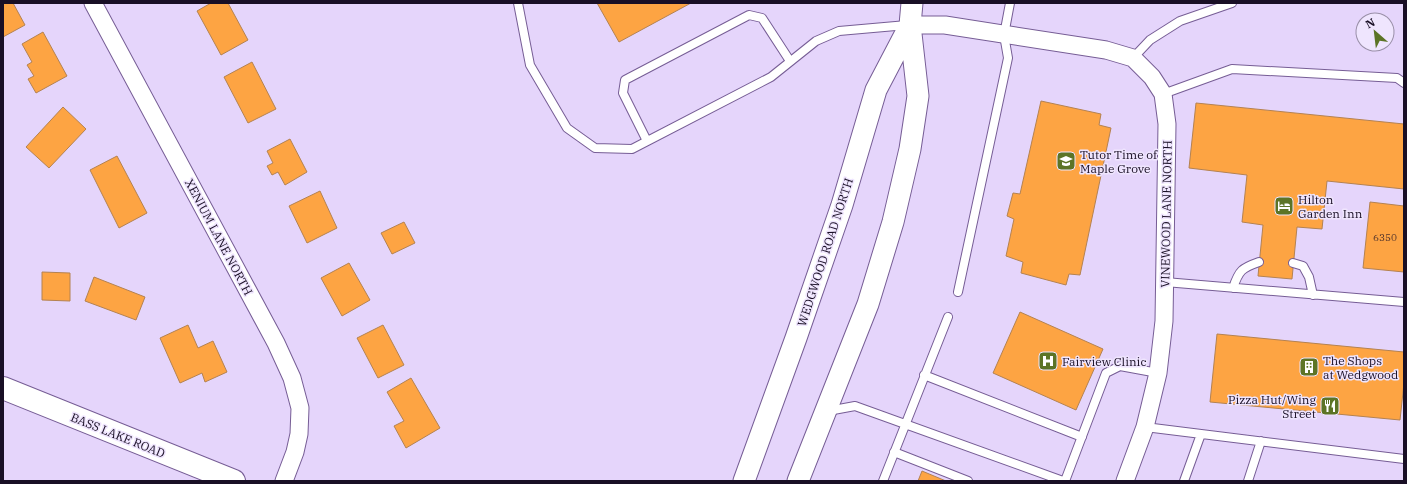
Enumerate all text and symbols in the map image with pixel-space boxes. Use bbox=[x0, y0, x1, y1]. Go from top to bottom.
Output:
north arrow bbox=[1355, 12, 1395, 52]
text: N bbox=[1363, 15, 1378, 31]
street label: VINEWOOD LANE NORTH bbox=[1157, 140, 1175, 288]
place label: Tutor Time of Maple Grove bbox=[1080, 147, 1158, 176]
school or university icon: Tutor Time of Maple Grove bbox=[1055, 150, 1077, 172]
street label: XENIUM LANE NORTH bbox=[182, 176, 256, 298]
street label: WEDGWOOD ROAD NORTH bbox=[794, 176, 856, 328]
place label: Hilton Garden Inn bbox=[1298, 192, 1363, 221]
hotel icon: Hilton Garden Inn bbox=[1273, 195, 1295, 217]
house number: 6350 bbox=[1373, 231, 1397, 244]
hospital icon: Fairview Clinic bbox=[1037, 350, 1059, 372]
place label: The Shops at Wedgwood bbox=[1323, 353, 1398, 382]
place label: Fairview Clinic bbox=[1062, 354, 1147, 369]
building icon: The Shops at Wedgwood bbox=[1298, 356, 1320, 378]
place label: Pizza Hut/Wing Street bbox=[1228, 392, 1316, 421]
restaurant icon: Pizza Hut/Wing Street bbox=[1319, 395, 1341, 417]
street label: BASS LAKE ROAD bbox=[69, 409, 167, 461]

